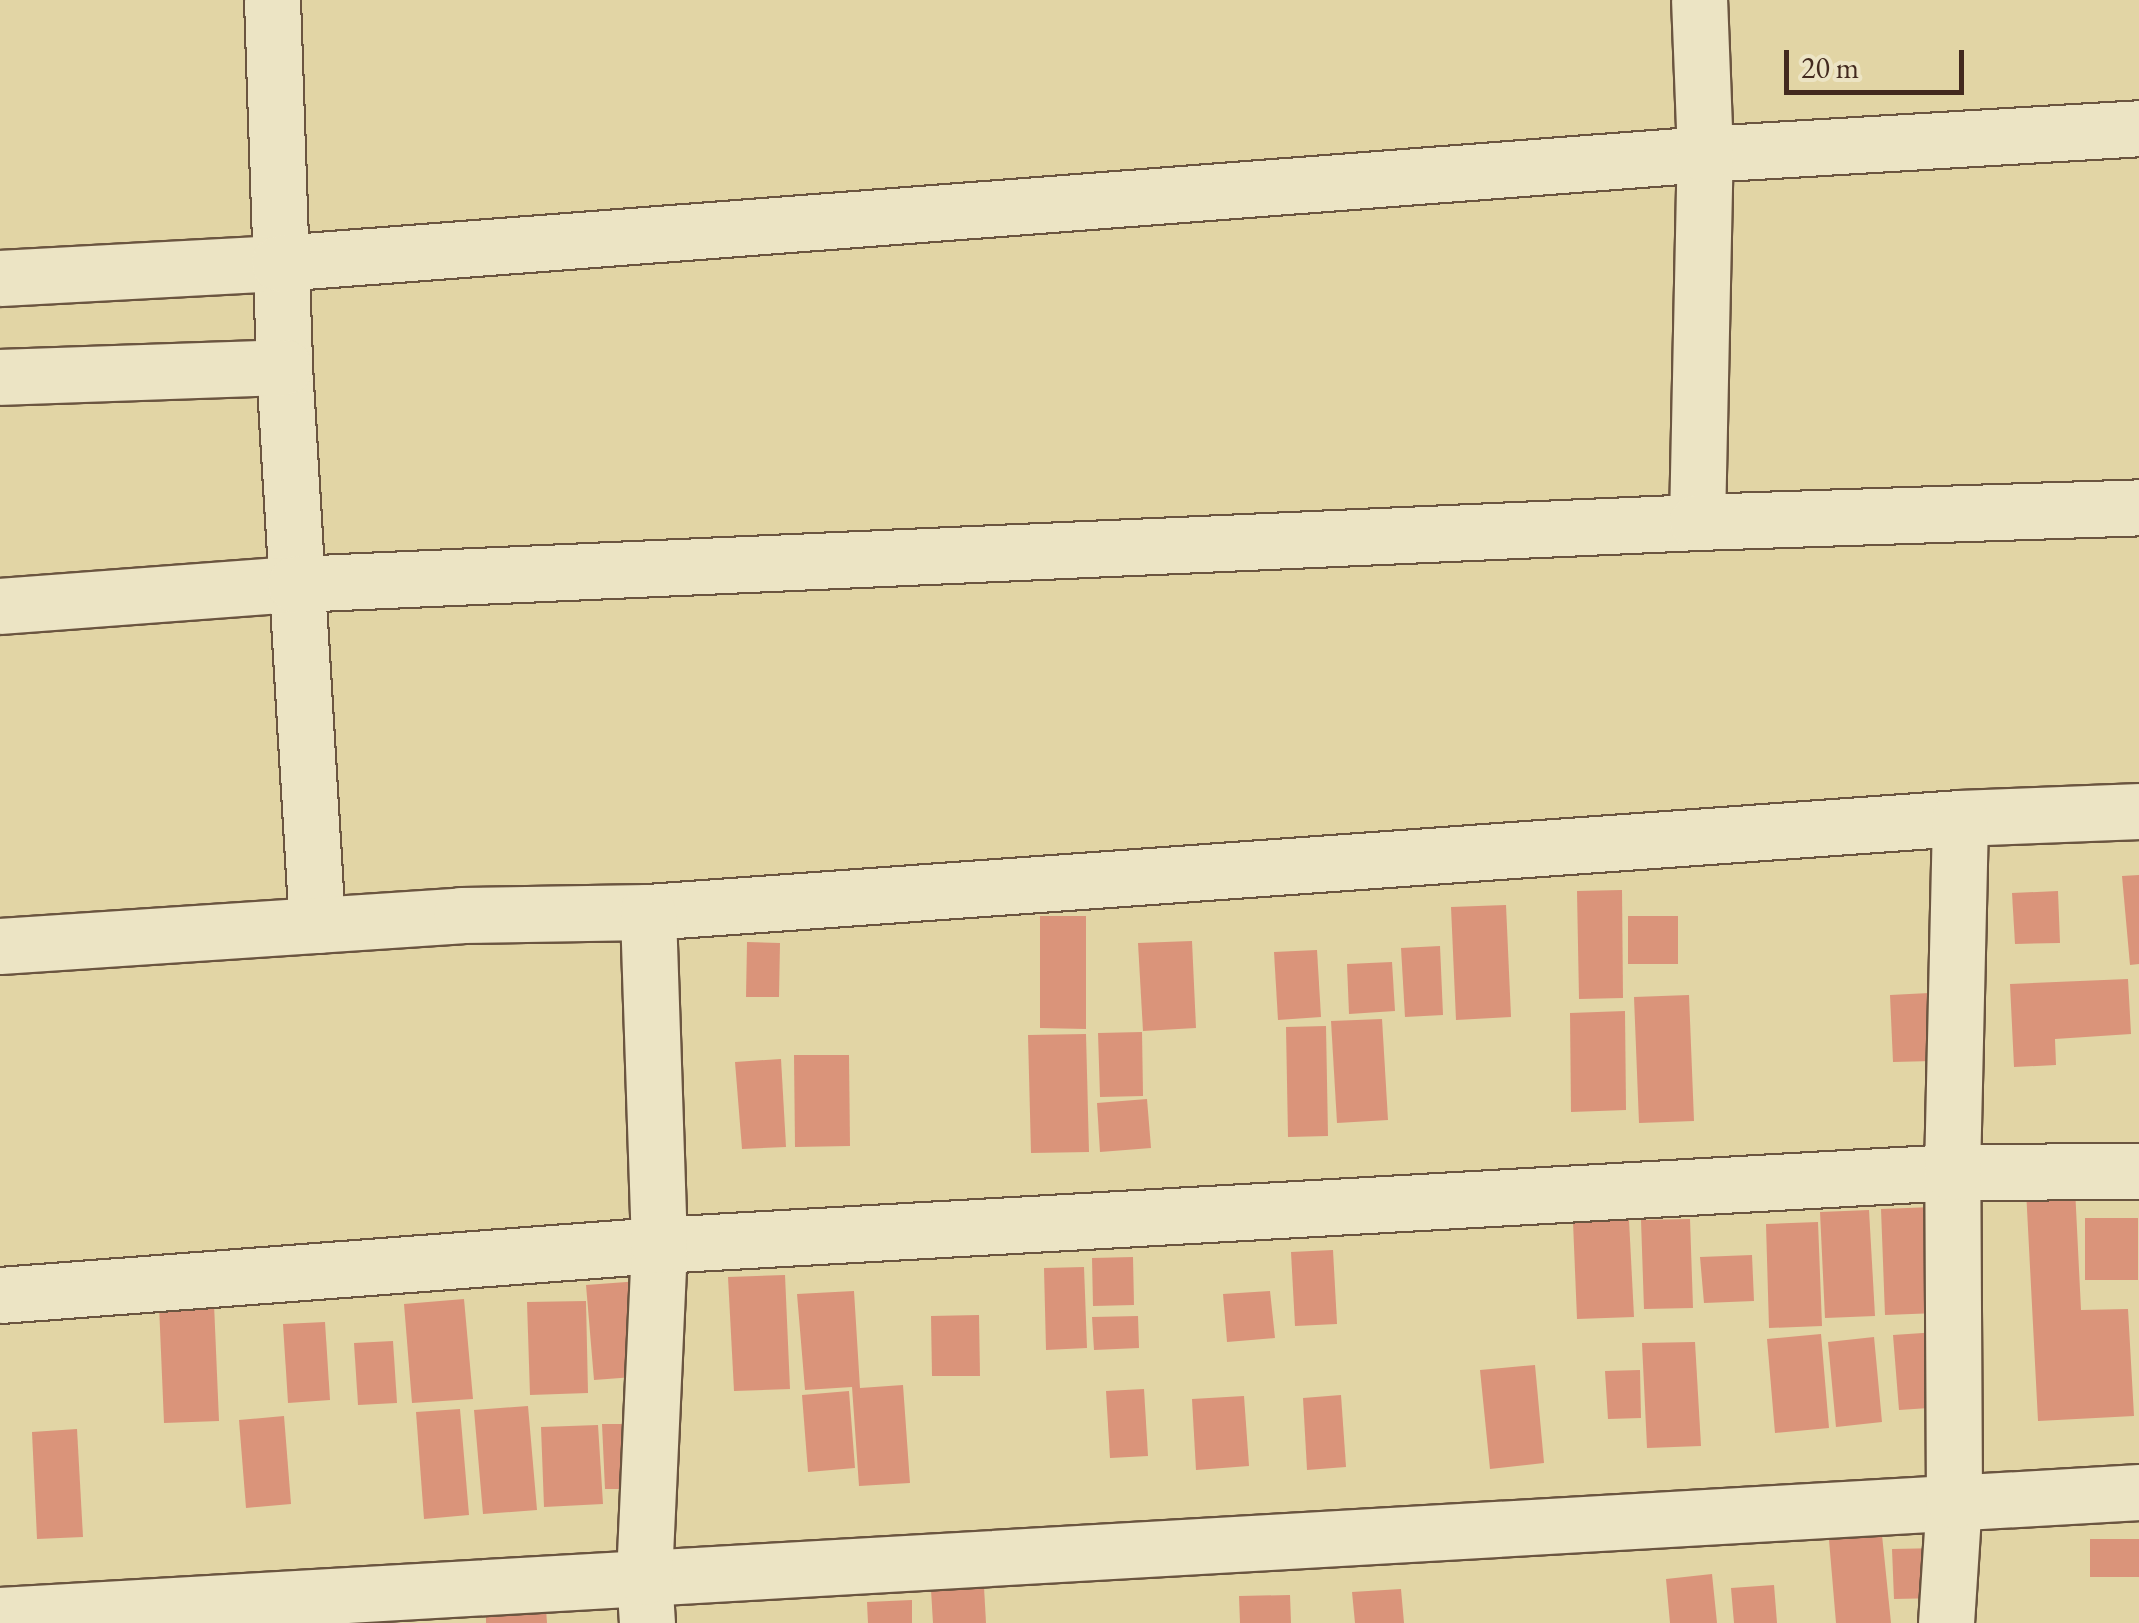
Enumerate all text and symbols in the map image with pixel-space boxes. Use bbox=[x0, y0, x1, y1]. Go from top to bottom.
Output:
scale bar bbox=[1789, 30, 1969, 92]
text: 20 m bbox=[1801, 48, 1859, 87]

